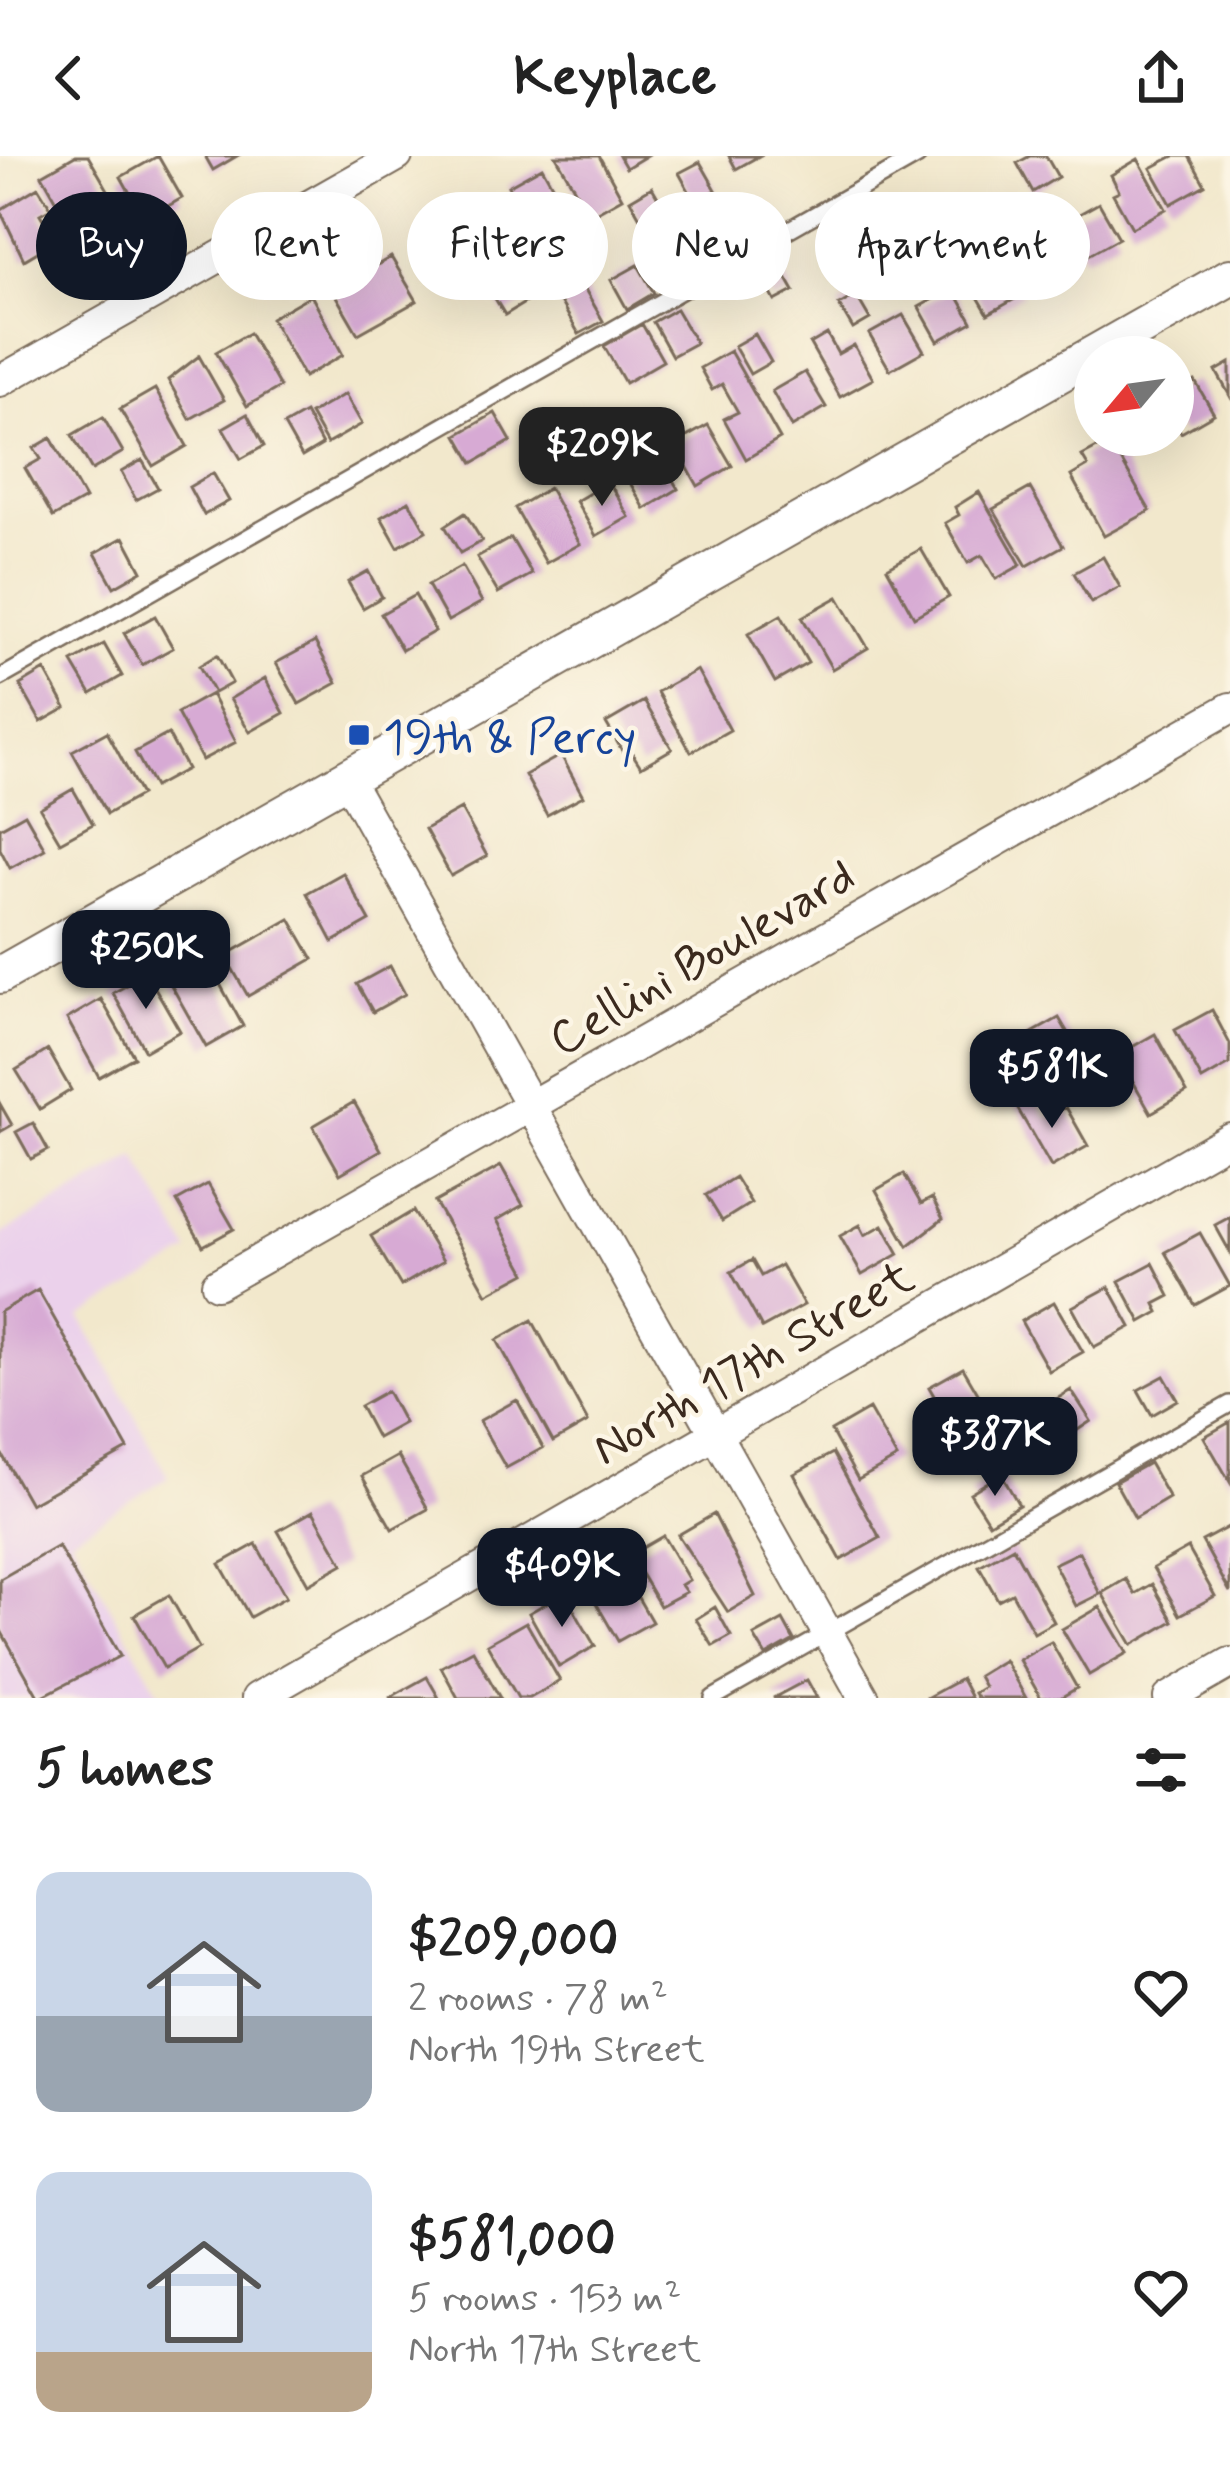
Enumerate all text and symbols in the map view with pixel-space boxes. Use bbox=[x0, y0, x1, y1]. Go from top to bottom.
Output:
text: Keyplace bbox=[514, 43, 716, 114]
icon: back bbox=[36, 45, 102, 111]
icon: share bbox=[1128, 45, 1194, 111]
chip: Buy bbox=[36, 192, 187, 300]
chip: Rent bbox=[211, 192, 383, 300]
chip: Filters bbox=[407, 192, 608, 300]
chip: New bbox=[632, 192, 791, 300]
chip: Apartment bbox=[815, 192, 1090, 300]
north arrow bbox=[1074, 336, 1194, 456]
map controls bbox=[1074, 336, 1194, 456]
pin: $209K bbox=[518, 407, 686, 509]
text: $209K bbox=[546, 420, 658, 471]
place label: 19th & Percy bbox=[383, 707, 637, 770]
marker: 19th & Percy bbox=[346, 722, 372, 748]
street label: Cellini Boulevard bbox=[538, 846, 867, 1072]
pin: $250K bbox=[62, 910, 230, 1012]
text: $250K bbox=[89, 923, 203, 974]
pin: $581K bbox=[968, 1029, 1136, 1131]
text: $581K bbox=[997, 1042, 1107, 1093]
street label: North 17th Street bbox=[582, 1247, 926, 1482]
pin: $387K bbox=[911, 1397, 1079, 1499]
text: $387K bbox=[939, 1410, 1051, 1461]
pin: $409K bbox=[478, 1528, 646, 1630]
text: $409K bbox=[504, 1541, 620, 1592]
text: 5 homes bbox=[36, 1737, 214, 1803]
icon: filters bbox=[1128, 1737, 1194, 1803]
text: $209,000 bbox=[408, 1908, 618, 1974]
icon: home bbox=[132, 1920, 276, 2064]
icon: heart bbox=[1128, 1959, 1194, 2025]
text: 2 rooms · 78 m² bbox=[408, 1974, 668, 2025]
text: North 19th Street bbox=[408, 2025, 705, 2076]
text: $581,000 bbox=[408, 2208, 616, 2274]
icon: home bbox=[132, 2220, 276, 2364]
icon: heart bbox=[1128, 2259, 1194, 2325]
text: 5 rooms · 153 m² bbox=[408, 2274, 681, 2325]
text: North 17th Street bbox=[408, 2325, 701, 2376]

